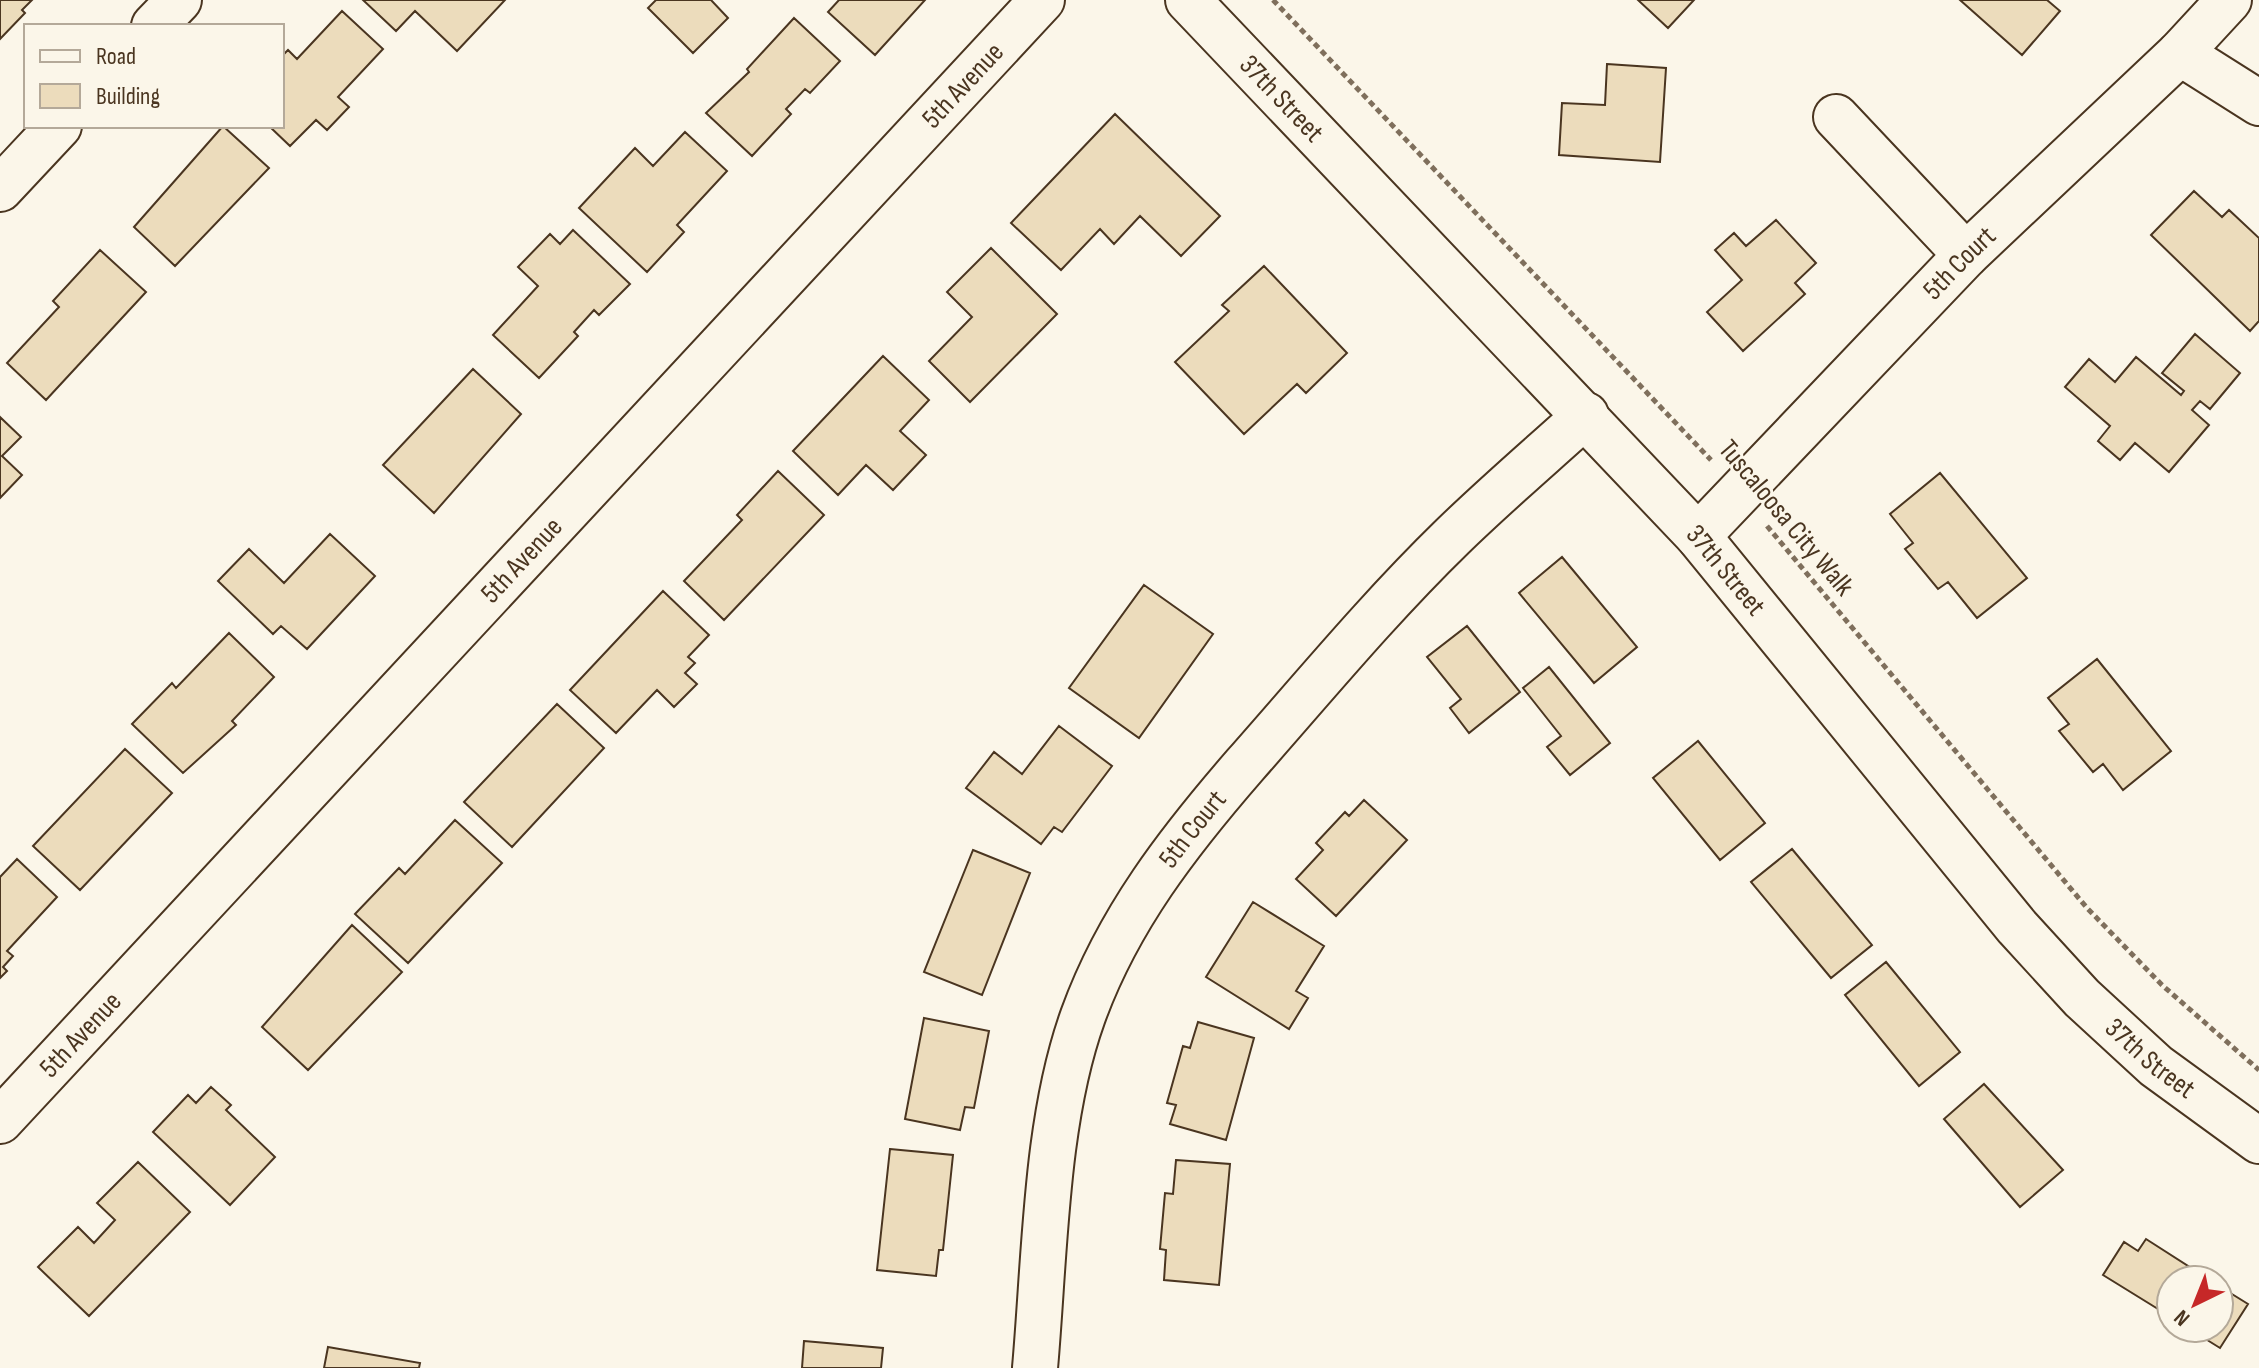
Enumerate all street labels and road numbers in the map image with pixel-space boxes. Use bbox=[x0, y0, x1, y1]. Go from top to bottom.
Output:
street label: 5th Avenue bbox=[915, 36, 1010, 135]
street label: 37th Street bbox=[1233, 48, 1331, 149]
street label: 5th Court bbox=[1916, 219, 2002, 306]
street label: Tuscaloosa City Walk bbox=[1711, 433, 1861, 603]
street label: 5th Avenue bbox=[474, 510, 569, 610]
street label: 37th Street bbox=[1679, 518, 1773, 622]
street label: 5th Court bbox=[1152, 783, 1233, 874]
street label: 5th Avenue bbox=[33, 985, 128, 1084]
street label: 37th Street bbox=[2099, 1011, 2202, 1105]

